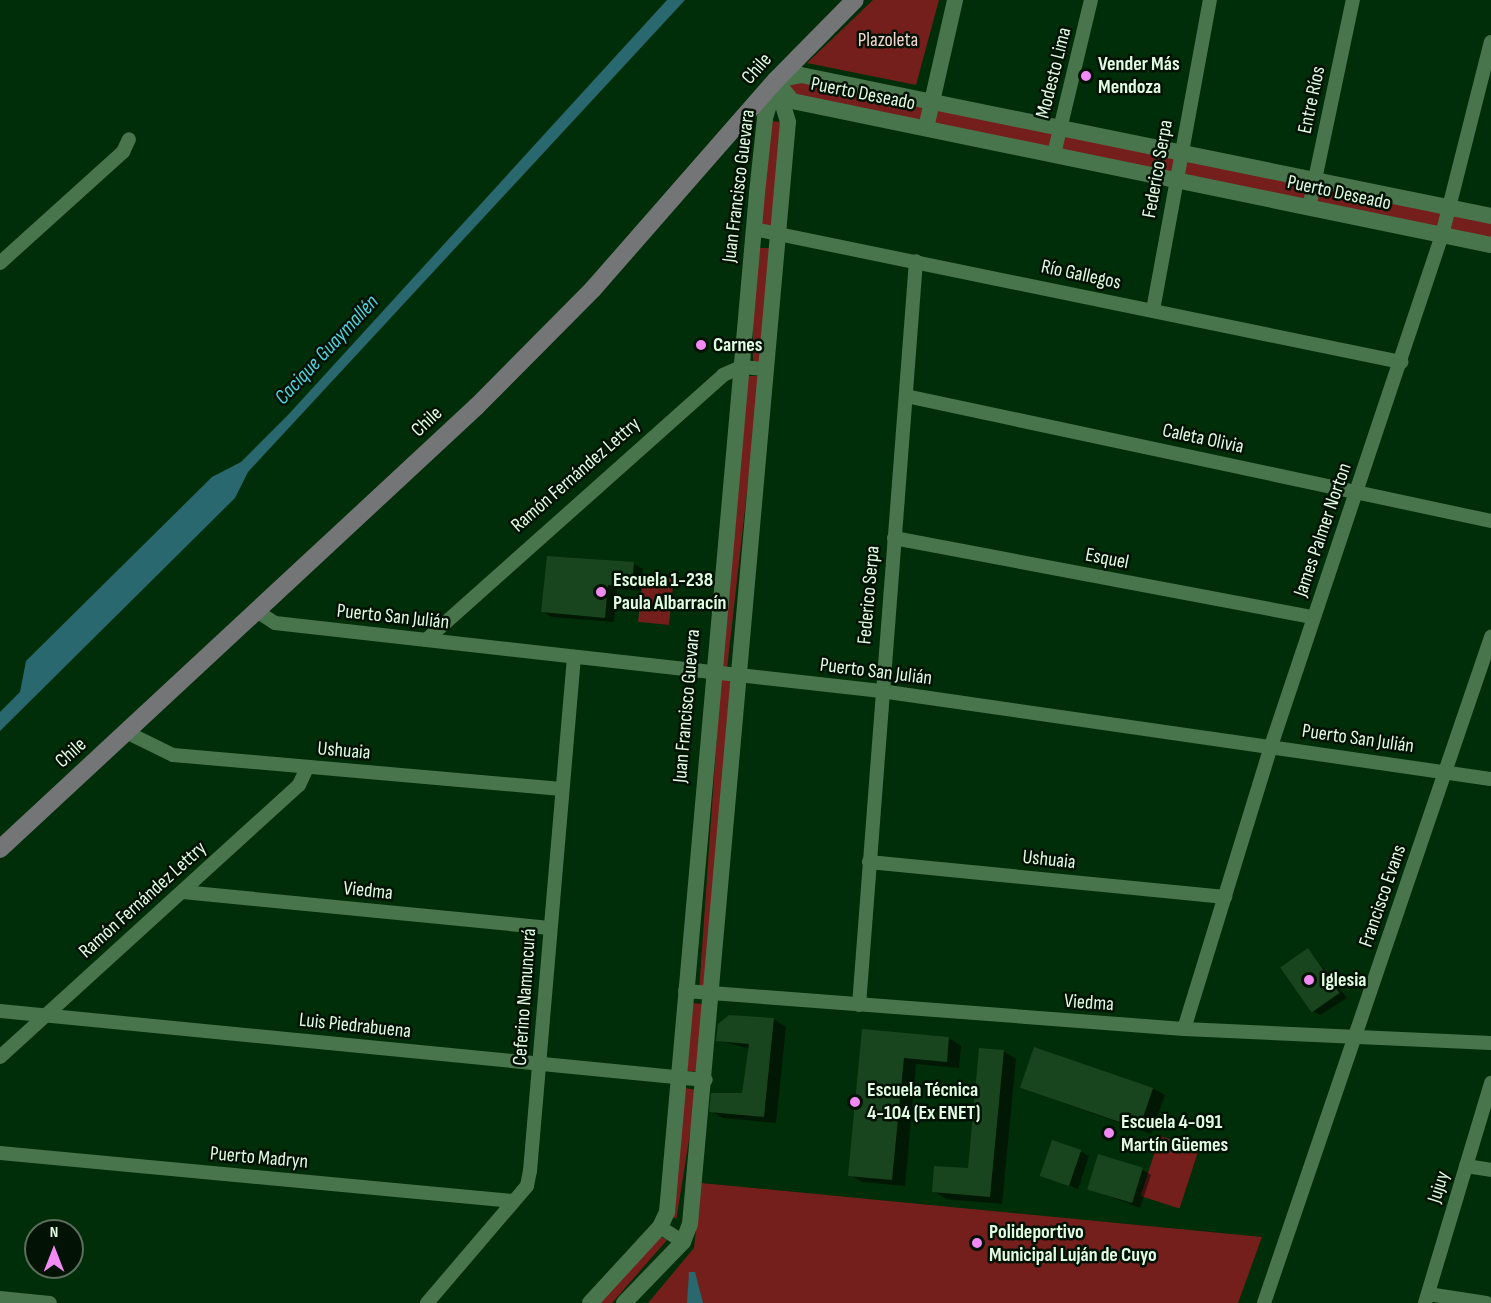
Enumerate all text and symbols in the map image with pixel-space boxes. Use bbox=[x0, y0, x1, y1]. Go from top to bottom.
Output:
street label: Modesto Lima bbox=[1031, 25, 1077, 121]
park label: Plazoleta bbox=[858, 28, 918, 52]
street label: Chile bbox=[737, 48, 777, 90]
place label: Vender Más Mendoza bbox=[1098, 52, 1180, 99]
street label: Entre Ríos bbox=[1293, 64, 1331, 136]
marker: Vender Más Mendoza bbox=[1079, 69, 1093, 83]
street label: Puerto Deseado bbox=[809, 72, 917, 116]
street label: Juan Francisco Guevara bbox=[718, 108, 760, 264]
street label: Federico Serpa bbox=[1138, 118, 1178, 220]
street label: Puerto Deseado bbox=[1285, 170, 1393, 216]
street label: Río Gallegos bbox=[1039, 255, 1123, 295]
water label: Cacique Guaymallén bbox=[270, 290, 384, 410]
place label: Carnes bbox=[713, 333, 763, 357]
marker: Carnes bbox=[694, 338, 708, 352]
street label: Chile bbox=[406, 402, 448, 442]
street label: Ramón Fernández Lettry bbox=[507, 412, 645, 538]
street label: Caleta Olivia bbox=[1160, 419, 1246, 459]
street label: James Palmer Norton bbox=[1289, 460, 1357, 600]
street label: Esquel bbox=[1083, 543, 1131, 575]
street label: Federico Serpa bbox=[853, 545, 885, 645]
place label: Escuela 1-238 Paula Albarracín bbox=[613, 568, 726, 615]
marker: Escuela 1-238 Paula Albarracín bbox=[594, 585, 608, 599]
street label: Puerto San Julián bbox=[336, 599, 450, 635]
street label: Juan Francisco Guevara bbox=[668, 628, 706, 784]
street label: Puerto San Julián bbox=[819, 653, 933, 691]
street label: Puerto San Julián bbox=[1300, 719, 1416, 759]
street label: Chile bbox=[50, 733, 92, 773]
street label: Ushuaia bbox=[316, 737, 372, 765]
street label: Ramón Fernández Lettry bbox=[74, 836, 212, 964]
street label: Francisco Evans bbox=[1354, 842, 1412, 950]
street label: Ushuaia bbox=[1021, 845, 1077, 875]
street label: Viedma bbox=[342, 876, 394, 906]
street label: Ceferino Namuncurá bbox=[508, 928, 542, 1066]
place label: Iglesia bbox=[1321, 968, 1366, 992]
marker: Iglesia bbox=[1302, 973, 1316, 987]
street label: Viedma bbox=[1063, 989, 1115, 1017]
street label: Luis Piedrabuena bbox=[298, 1008, 412, 1044]
place label: Escuela Técnica 4-104 (Ex ENET) bbox=[867, 1078, 980, 1125]
marker: Escuela Técnica 4-104 (Ex ENET) bbox=[848, 1095, 862, 1109]
place label: Escuela 4-091 Martín Güemes bbox=[1121, 1110, 1228, 1157]
marker: Escuela 4-091 Martín Güemes bbox=[1102, 1126, 1116, 1140]
street label: Puerto Madryn bbox=[209, 1142, 309, 1174]
street label: Jujuy bbox=[1423, 1168, 1455, 1206]
north arrow bbox=[24, 1219, 84, 1279]
place label: Polideportivo Municipal Luján de Cuyo bbox=[989, 1220, 1157, 1267]
text: N bbox=[50, 1223, 58, 1242]
marker: Polideportivo Municipal Luján de Cuyo bbox=[970, 1236, 984, 1250]

